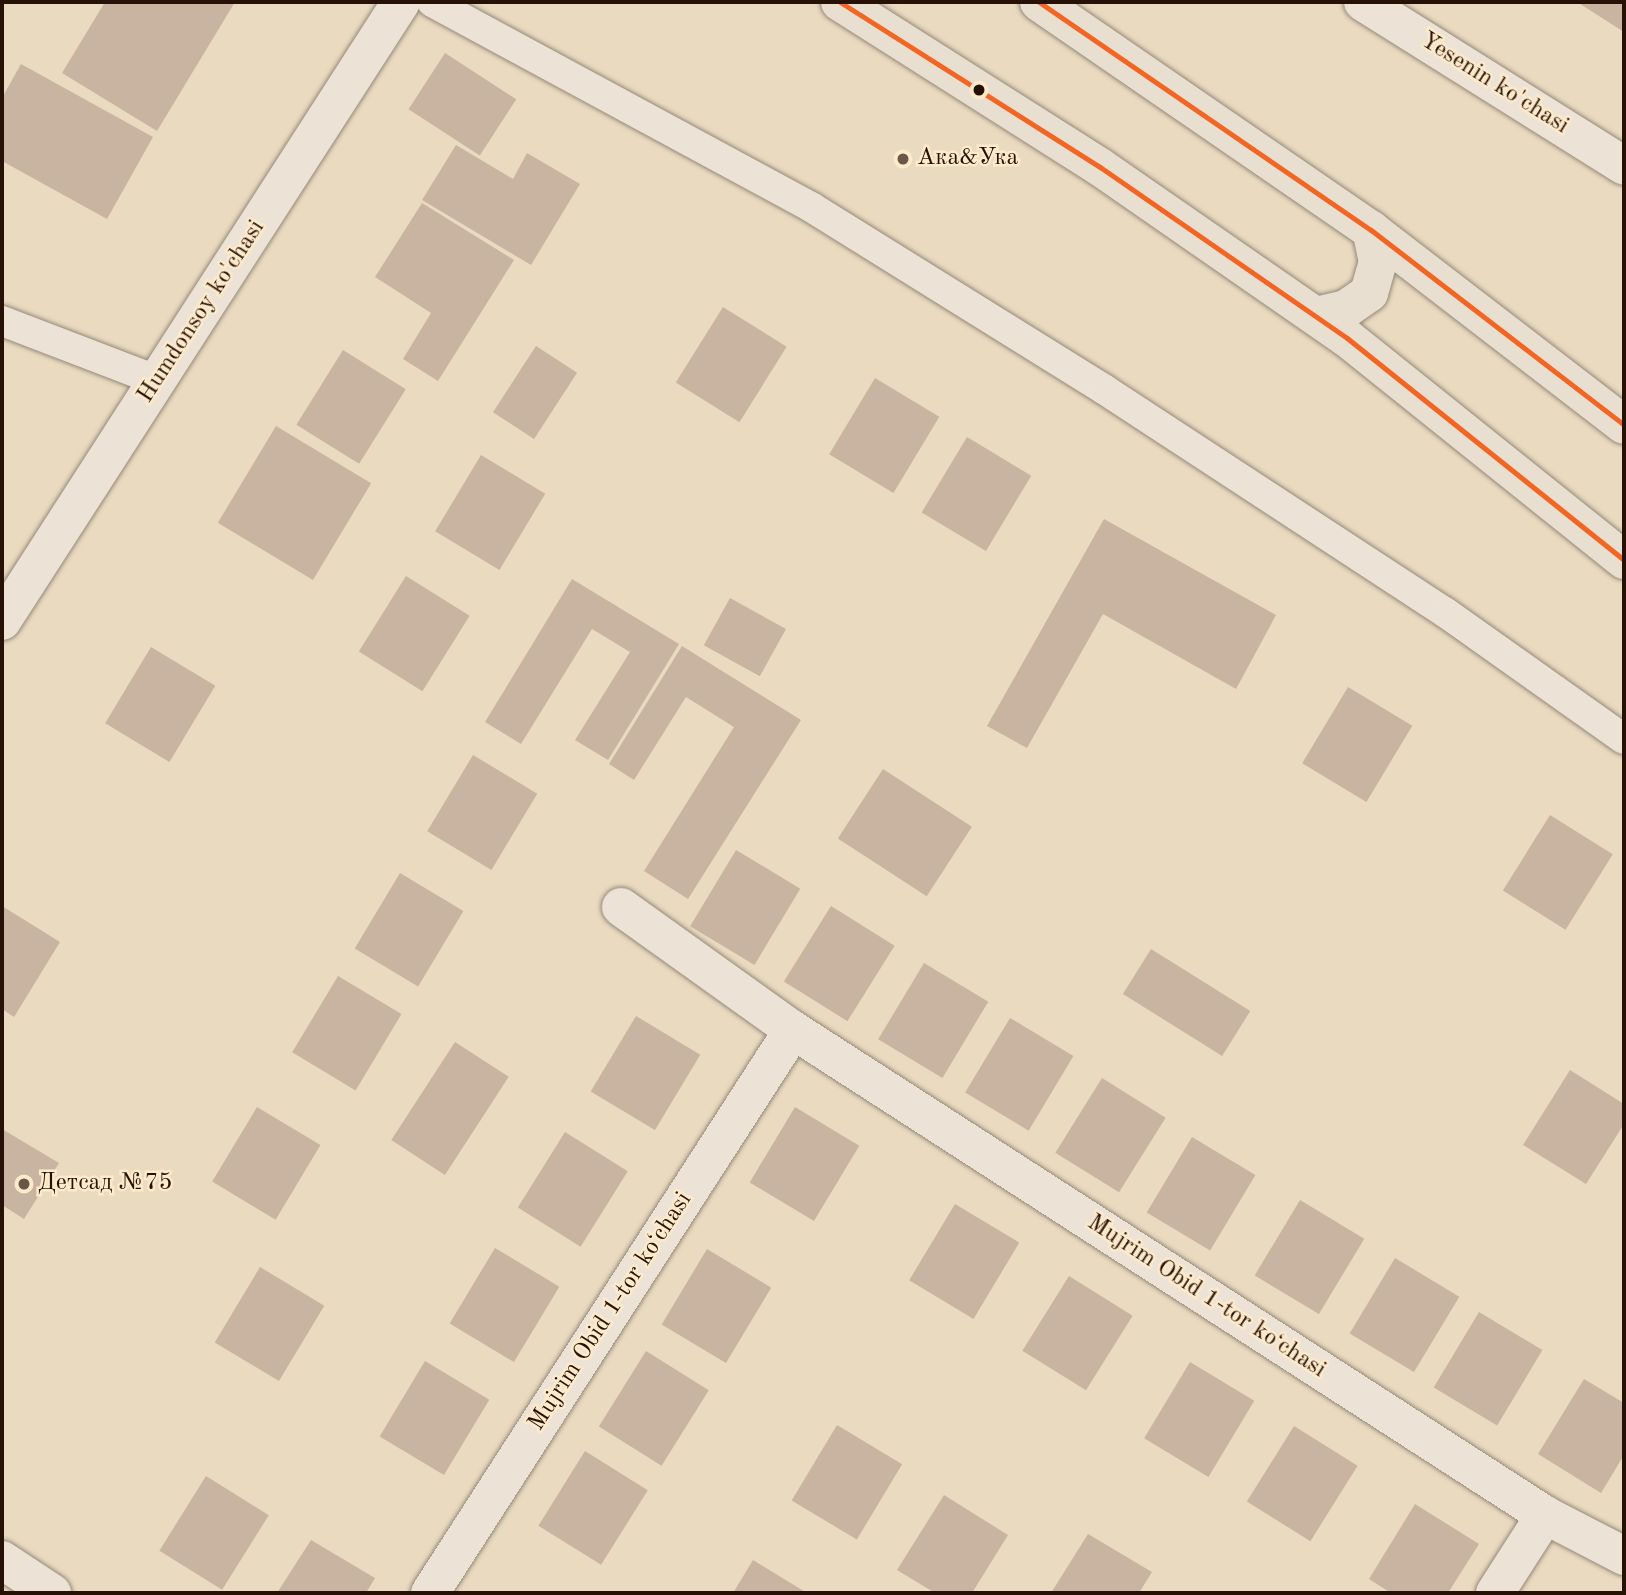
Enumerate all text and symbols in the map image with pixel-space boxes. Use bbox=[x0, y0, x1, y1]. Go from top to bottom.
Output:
street label: Yesenin ko'chasi bbox=[1414, 27, 1574, 141]
unlabelled marker bbox=[972, 83, 986, 97]
place label: Ака&Ука bbox=[917, 145, 1018, 173]
marker: Ака&Ука bbox=[895, 151, 911, 167]
street label: Humdonsoy ko'chasi bbox=[132, 215, 272, 409]
place label: Детсад №75 bbox=[38, 1170, 172, 1198]
marker: Детсад №75 bbox=[16, 1176, 32, 1192]
street label: Mujrim Obid 1-tor koʻchasi bbox=[523, 1187, 699, 1437]
street label: Mujrim Obid 1-tor koʻchasi bbox=[1081, 1209, 1331, 1385]

